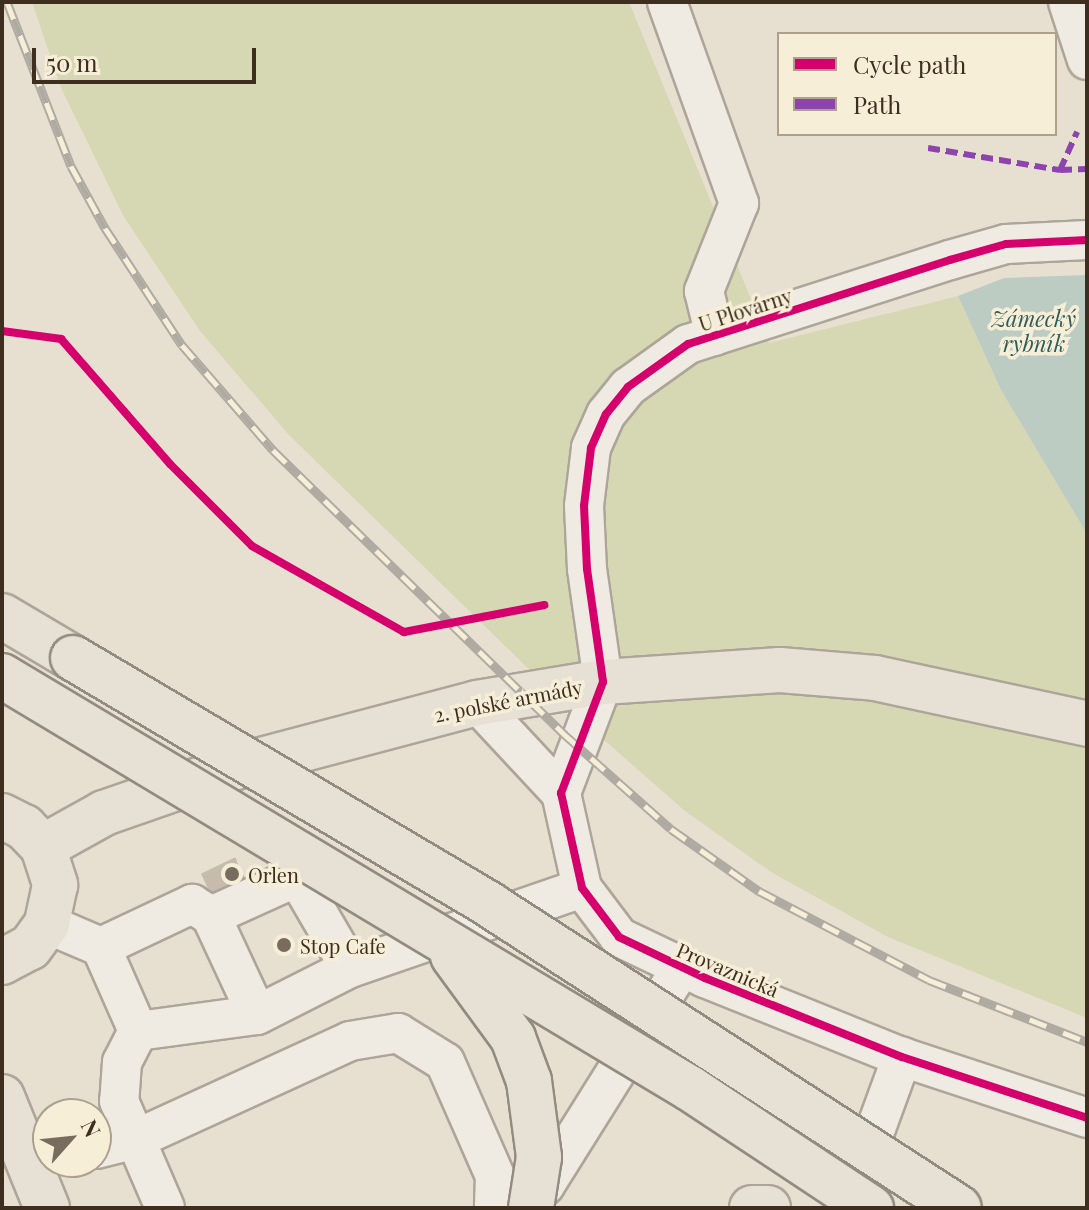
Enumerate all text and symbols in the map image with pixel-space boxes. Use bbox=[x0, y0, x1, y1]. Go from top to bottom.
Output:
scale bar bbox=[36, 32, 260, 82]
legend bbox=[777, 32, 1057, 136]
text: 50 m bbox=[46, 46, 98, 78]
text: Cycle path bbox=[853, 48, 966, 80]
text: Path bbox=[853, 88, 901, 120]
street label: U Plovárny bbox=[695, 283, 795, 335]
water label: Zámecký rybník bbox=[992, 305, 1076, 356]
street label: 2. polské armády bbox=[432, 674, 584, 726]
place label: Orlen bbox=[248, 862, 299, 886]
marker: Orlen bbox=[223, 865, 241, 883]
place label: Stop Cafe bbox=[300, 933, 386, 957]
marker: Stop Cafe bbox=[275, 936, 293, 954]
street label: Provaznická bbox=[673, 937, 783, 1001]
north arrow bbox=[32, 1098, 112, 1178]
text: N bbox=[75, 1114, 109, 1142]

